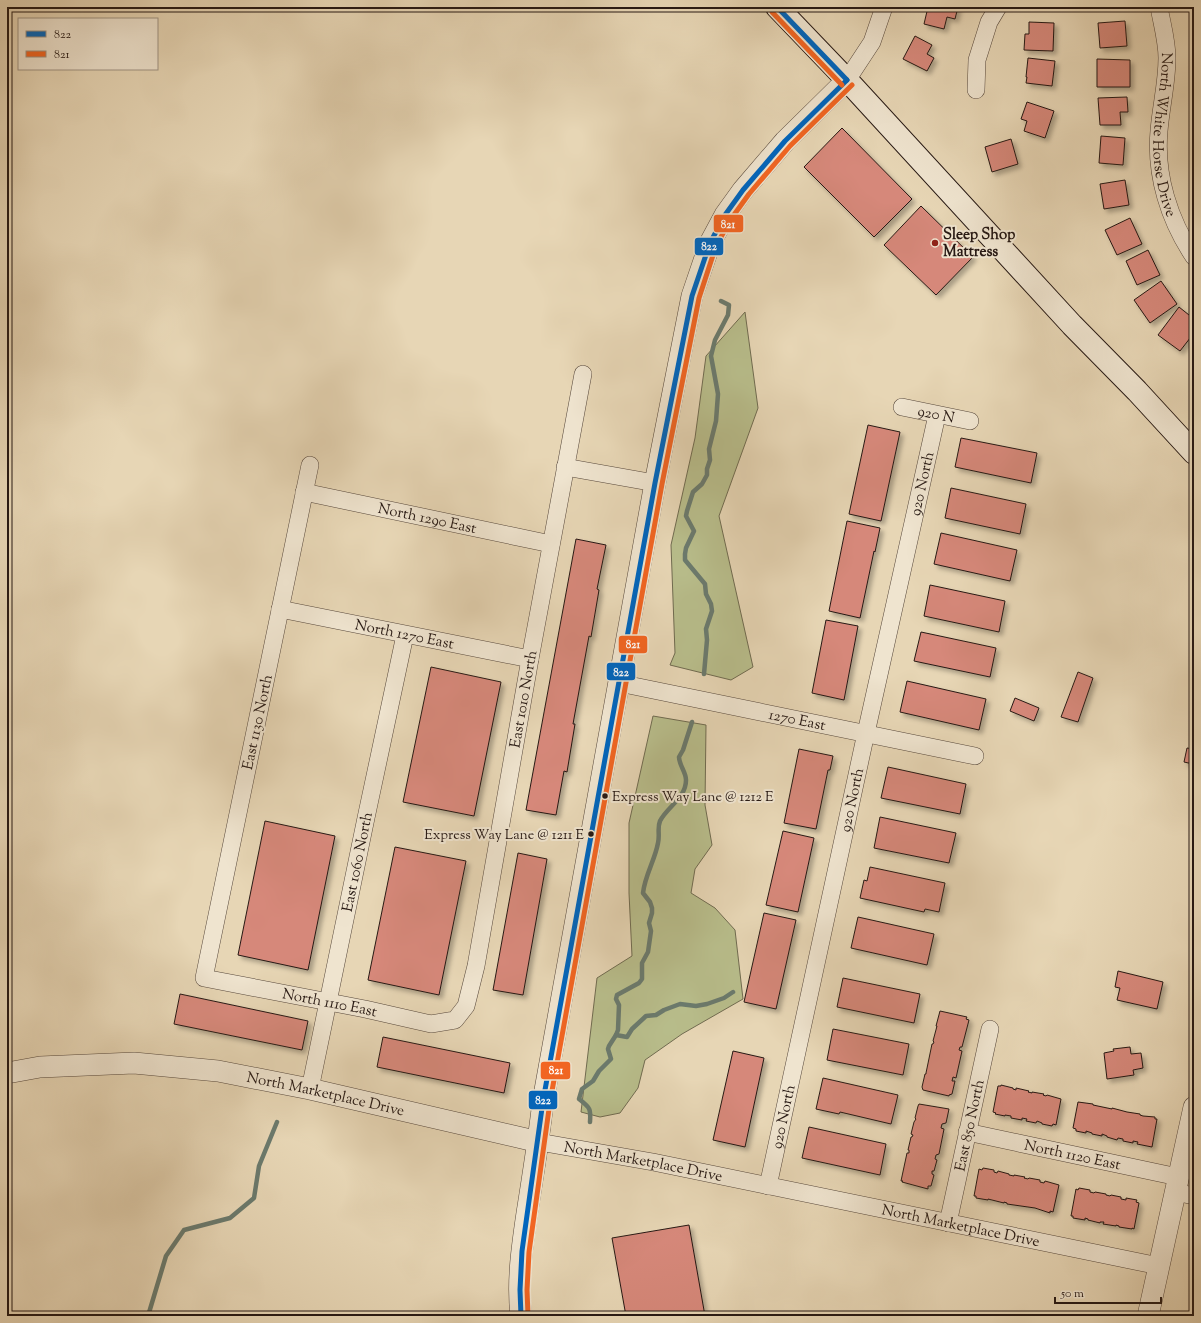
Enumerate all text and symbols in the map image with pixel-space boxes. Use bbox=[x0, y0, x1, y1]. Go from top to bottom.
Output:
legend bbox=[18, 18, 158, 70]
text: 822 bbox=[54, 26, 71, 44]
text: 821 bbox=[54, 46, 70, 64]
street label: North White Horse Drive bbox=[1146, 52, 1181, 220]
line badge: 821 bbox=[713, 214, 744, 233]
text: 821 bbox=[721, 217, 735, 233]
place label: Sleep Shop Mattress bbox=[943, 225, 1016, 263]
line badge: 822 bbox=[694, 237, 724, 256]
marker: Sleep Shop Mattress bbox=[930, 238, 940, 248]
text: 822 bbox=[701, 239, 718, 255]
street label: 920 N bbox=[916, 401, 956, 430]
street label: 920 North bbox=[906, 450, 941, 518]
street label: North 1290 East bbox=[376, 499, 478, 540]
street label: North 1270 East bbox=[353, 615, 455, 656]
line badge: 821 bbox=[618, 635, 648, 654]
text: 821 bbox=[626, 637, 640, 653]
street label: East 1010 North bbox=[506, 649, 543, 750]
line badge: 822 bbox=[606, 662, 636, 681]
text: 822 bbox=[613, 665, 630, 681]
street label: East 1130 North bbox=[238, 673, 279, 772]
street label: 1270 East bbox=[767, 705, 827, 737]
street label: 920 North bbox=[836, 766, 870, 834]
place label: Express Way Lane @ 1212 E bbox=[612, 788, 774, 808]
marker: Express Way Lane @ 1212 E bbox=[600, 791, 610, 801]
street label: East 1060 North bbox=[338, 810, 379, 914]
place label: Express Way Lane @ 1211 E bbox=[424, 826, 585, 846]
marker: Express Way Lane @ 1211 E bbox=[586, 829, 596, 839]
street label: North 1110 East bbox=[280, 984, 379, 1023]
line badge: 821 bbox=[540, 1061, 571, 1080]
text: 821 bbox=[549, 1063, 563, 1079]
street label: North Marketplace Drive bbox=[245, 1068, 406, 1123]
street label: East 850 North bbox=[950, 1077, 991, 1174]
street label: 920 North bbox=[767, 1083, 802, 1151]
line badge: 822 bbox=[528, 1090, 558, 1110]
text: 822 bbox=[535, 1093, 552, 1109]
street label: North 1120 East bbox=[1022, 1135, 1123, 1177]
street label: North Marketplace Drive bbox=[562, 1138, 724, 1188]
street label: North Marketplace Drive bbox=[880, 1200, 1042, 1253]
scale bar bbox=[1055, 1279, 1161, 1305]
text: 50 m bbox=[1060, 1285, 1084, 1303]

